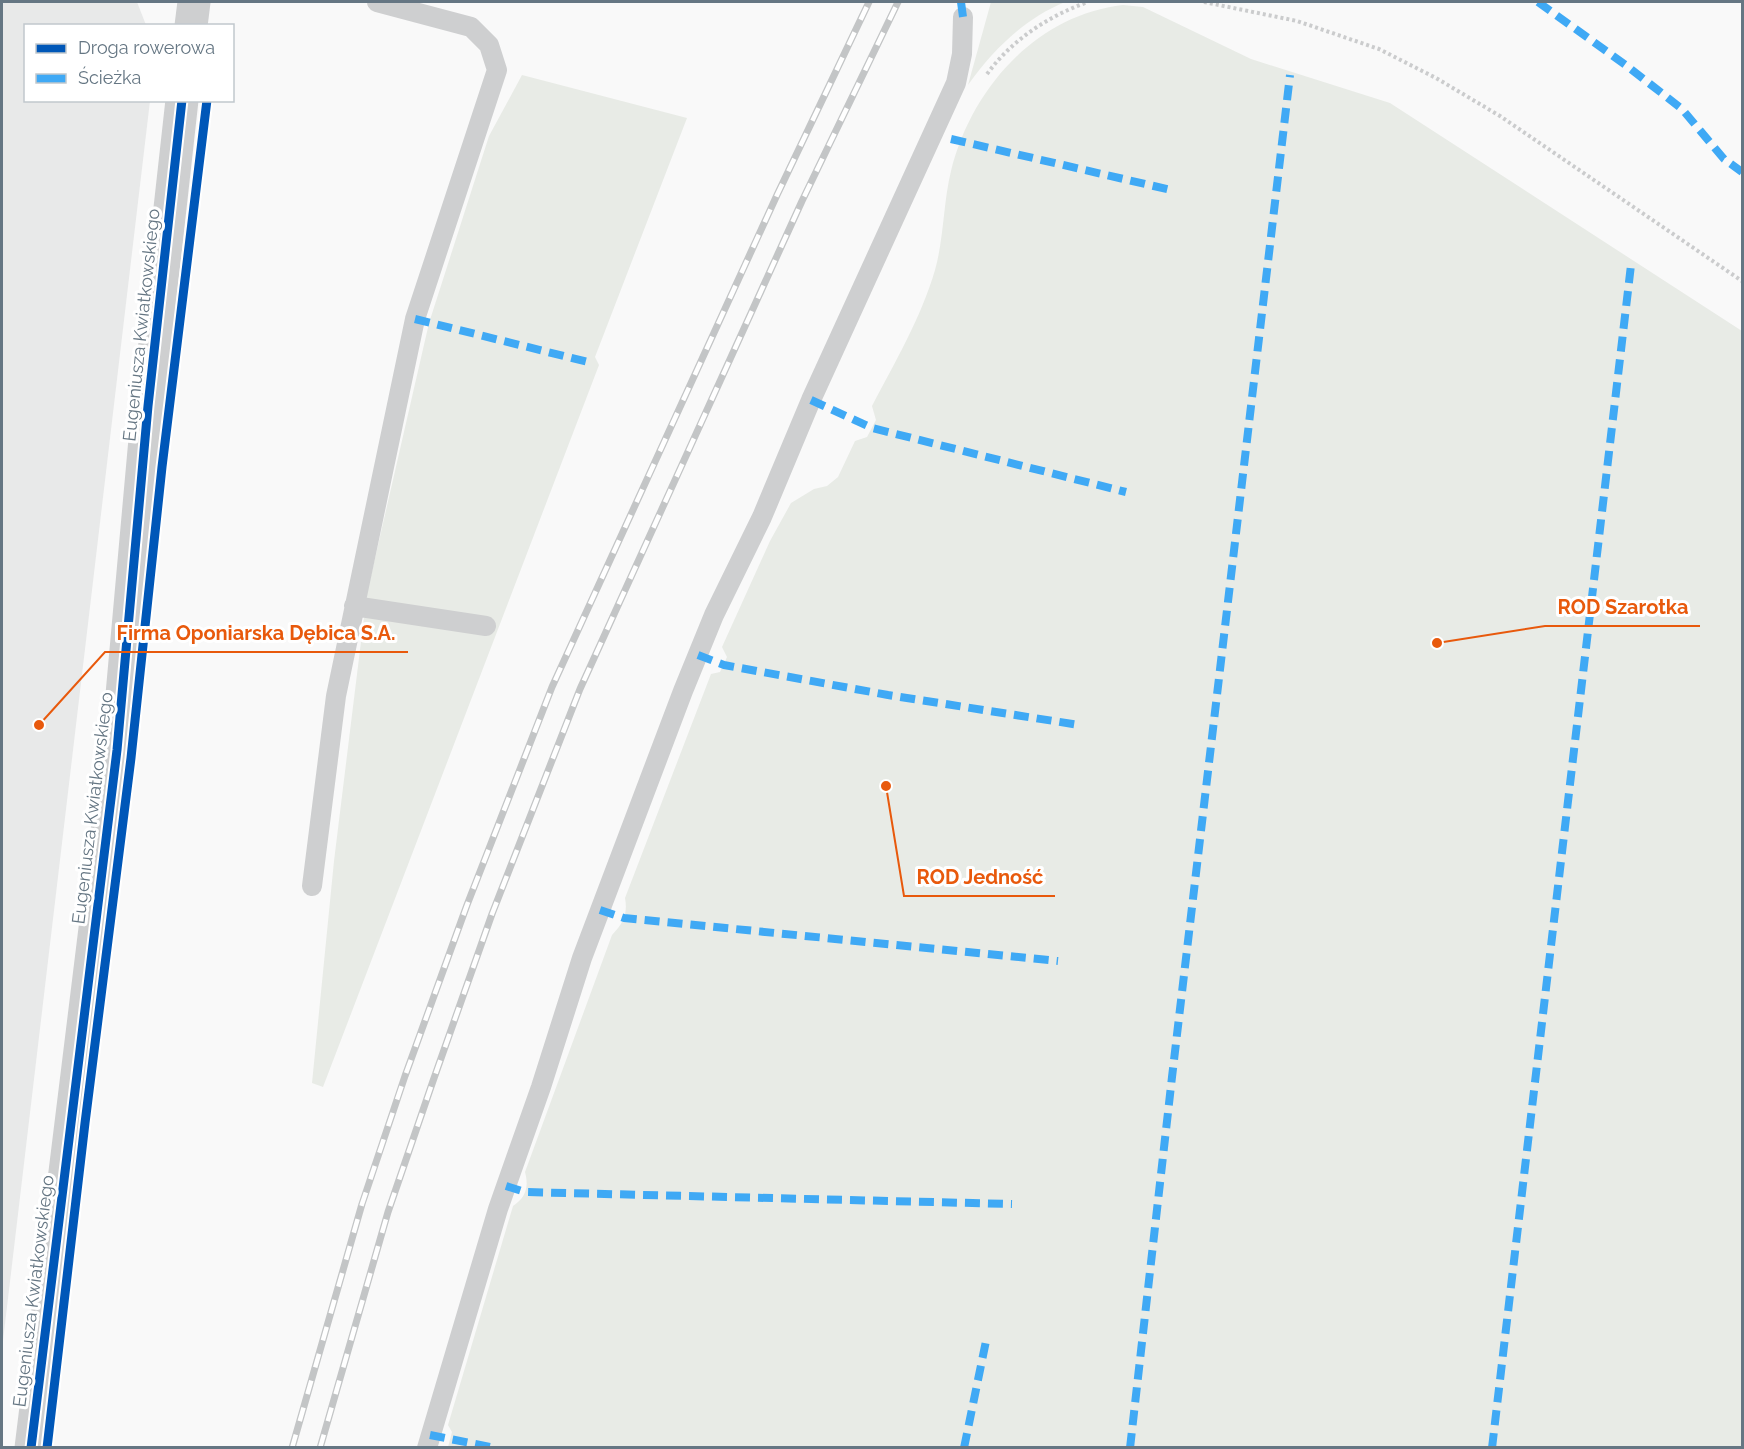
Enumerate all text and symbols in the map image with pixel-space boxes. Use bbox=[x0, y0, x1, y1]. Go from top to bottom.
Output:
legend bbox=[24, 24, 234, 102]
text: Droga rowerowa bbox=[78, 37, 215, 58]
text: Ścieżka bbox=[78, 66, 141, 88]
street label: Eugeniusza Kwiatkowskiego bbox=[118, 207, 164, 442]
callout: ROD Szarotka bbox=[1545, 588, 1700, 626]
text: ROD Szarotka bbox=[1558, 595, 1688, 619]
callout: Firma Oponiarska Dębica S.A. bbox=[105, 614, 408, 652]
text: Firma Oponiarska Dębica S.A. bbox=[116, 621, 396, 645]
street label: Eugeniusza Kwiatkowskiego bbox=[67, 690, 117, 925]
callout: ROD Jedność bbox=[904, 858, 1055, 896]
text: ROD Jedność bbox=[917, 865, 1043, 889]
street label: Eugeniusza Kwiatkowskiego bbox=[8, 1173, 58, 1408]

